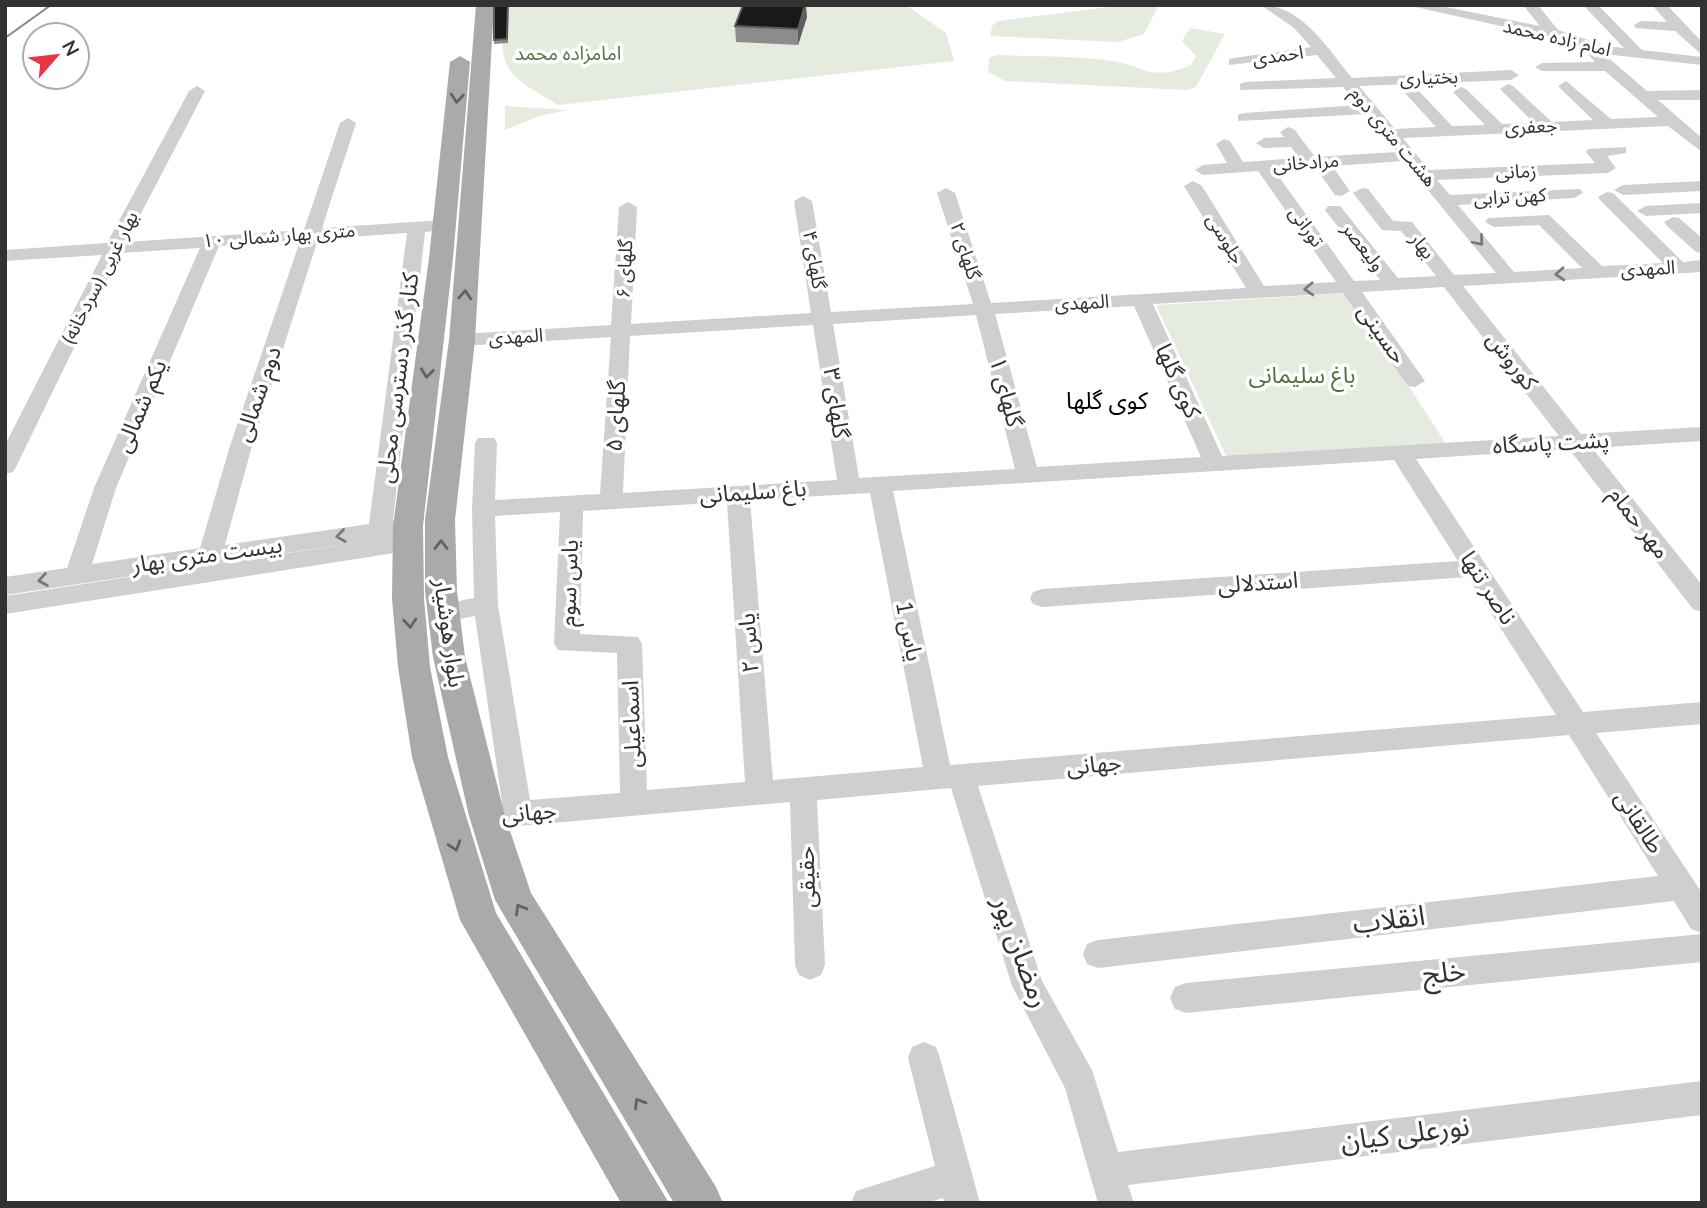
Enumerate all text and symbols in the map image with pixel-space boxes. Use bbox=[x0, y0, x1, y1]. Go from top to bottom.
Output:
street label: امام زاده محمد bbox=[1500, 13, 1613, 64]
north arrow bbox=[21, 21, 91, 91]
text: N bbox=[55, 36, 85, 61]
street label: احمدی bbox=[1251, 40, 1305, 72]
park label: امامزاده محمد bbox=[515, 41, 621, 67]
street label: بختیاری bbox=[1399, 64, 1459, 92]
street label: هشت متری دوم bbox=[1343, 81, 1443, 193]
one-way arrow bbox=[449, 92, 464, 103]
street label: جعفری bbox=[1504, 113, 1558, 141]
street label: مرادخانی bbox=[1272, 148, 1340, 178]
street label: زمانی bbox=[1495, 158, 1537, 186]
street label: کهن ترابی bbox=[1473, 182, 1548, 212]
street label: تورانی bbox=[1282, 201, 1330, 253]
street label: بهار غربی (سردخانه) bbox=[55, 207, 145, 349]
street label: جلوسی bbox=[1200, 209, 1250, 269]
street label: ولیعصر bbox=[1335, 216, 1390, 277]
street label: ۱۰ متری بهار شمالی bbox=[202, 218, 356, 254]
street label: گلهای ۲ bbox=[944, 219, 987, 284]
street label: بهار bbox=[1403, 226, 1441, 265]
street label: گلهای ۴ bbox=[796, 229, 832, 292]
one-way arrow bbox=[1471, 232, 1483, 245]
street label: گلهای ۶ bbox=[610, 238, 640, 299]
street label: المهدی bbox=[1620, 255, 1676, 283]
one-way arrow bbox=[1554, 266, 1565, 281]
street label: کنار گذر دسترسی محلی bbox=[370, 270, 426, 485]
one-way arrow bbox=[1303, 282, 1314, 297]
one-way arrow bbox=[458, 289, 473, 300]
street label: المهدی bbox=[1054, 289, 1110, 317]
street label: حسینی bbox=[1350, 298, 1414, 370]
street label: المهدی bbox=[488, 323, 544, 351]
street label: کوروش bbox=[1479, 325, 1545, 397]
street label: کوی گلها bbox=[1148, 339, 1208, 424]
street label: دوم شمالی bbox=[227, 342, 291, 447]
street label: گلهای ۱ bbox=[982, 354, 1030, 431]
street label: یکم شمالی bbox=[108, 355, 175, 458]
park label: باغ سلیمانی bbox=[1248, 360, 1356, 392]
street label: گلهای ۳ bbox=[816, 366, 856, 441]
one-way arrow bbox=[420, 367, 435, 378]
street label: گلهای ۵ bbox=[599, 379, 633, 452]
district label: کوی گلها bbox=[1066, 385, 1149, 417]
street label: پشت پاسگاه bbox=[1492, 424, 1610, 462]
street label: باغ سلیمانی bbox=[699, 473, 808, 512]
street label: مهر حمام bbox=[1600, 481, 1677, 567]
one-way arrow bbox=[335, 528, 347, 543]
street label: بیست متری بهار bbox=[129, 529, 284, 581]
street label: یاس سوم bbox=[552, 539, 588, 627]
one-way arrow bbox=[433, 540, 448, 551]
street label: ناصر تنها bbox=[1453, 545, 1523, 631]
street label: استدلالی bbox=[1217, 565, 1299, 601]
one-way arrow bbox=[37, 572, 49, 587]
street label: بلوار هوشیار bbox=[426, 576, 472, 689]
street label: یاس 1 bbox=[888, 598, 930, 664]
street label: یاس ۲ bbox=[731, 612, 767, 674]
one-way arrow bbox=[402, 618, 417, 629]
street label: اسماعیلی bbox=[615, 680, 649, 768]
street label: جهانی bbox=[1065, 747, 1123, 783]
street label: طالقانی bbox=[1607, 784, 1671, 860]
street label: جهانی bbox=[500, 795, 558, 831]
one-way arrow bbox=[447, 839, 461, 851]
street label: حقیقی bbox=[790, 846, 824, 908]
street label: رمضان پور bbox=[983, 890, 1059, 1013]
street label: انقلاب bbox=[1351, 897, 1427, 943]
one-way arrow bbox=[515, 903, 528, 916]
street label: خلج bbox=[1421, 952, 1468, 995]
one-way arrow bbox=[634, 1098, 647, 1111]
street label: نورعلی کیان bbox=[1338, 1107, 1472, 1161]

